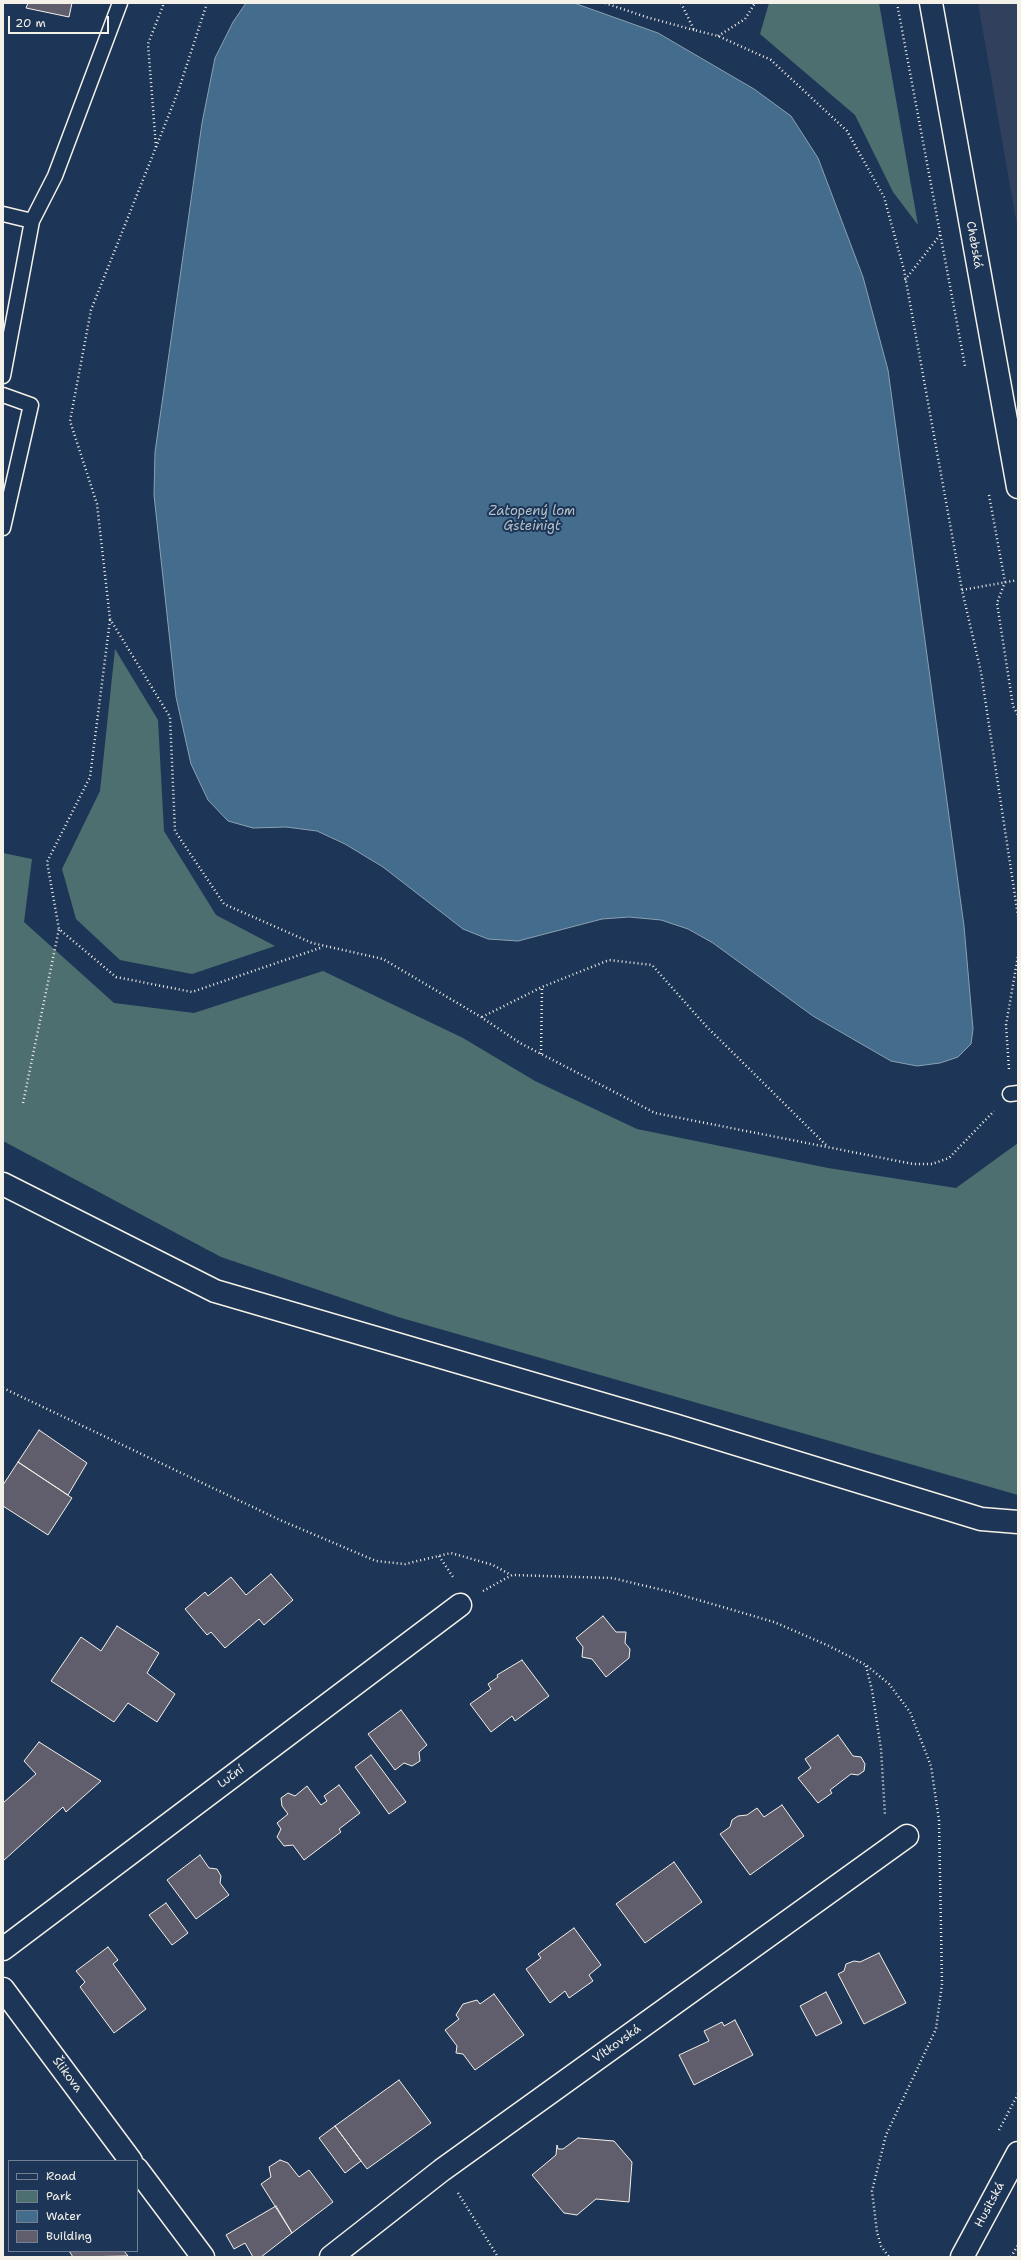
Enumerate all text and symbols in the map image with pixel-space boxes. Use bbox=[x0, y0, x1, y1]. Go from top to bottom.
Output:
scale bar bbox=[10, 8, 111, 34]
text: 20 m bbox=[15, 15, 46, 31]
street label: Chebská bbox=[963, 220, 985, 270]
water label: Zatopený lom Gsteinigt bbox=[489, 504, 575, 535]
street label: Luční bbox=[215, 1762, 247, 1792]
street label: Vítkovská bbox=[590, 2022, 644, 2066]
street label: Šlikova bbox=[49, 2055, 85, 2095]
legend bbox=[8, 2160, 138, 2252]
text: Road bbox=[46, 2168, 76, 2184]
street label: Husitská bbox=[972, 2180, 1008, 2230]
text: Park bbox=[46, 2188, 72, 2204]
text: Water bbox=[46, 2208, 81, 2224]
text: Building bbox=[46, 2228, 92, 2244]

